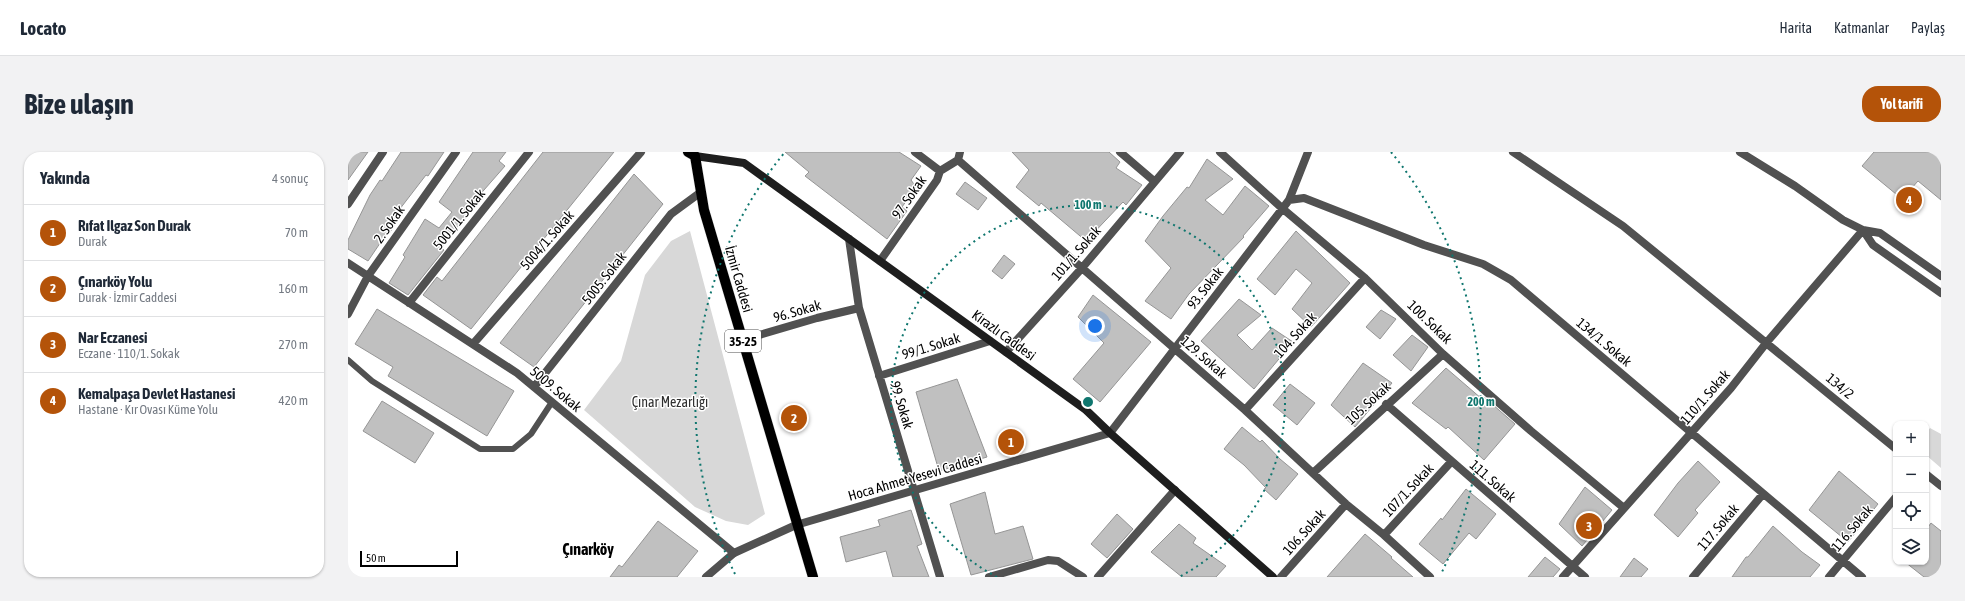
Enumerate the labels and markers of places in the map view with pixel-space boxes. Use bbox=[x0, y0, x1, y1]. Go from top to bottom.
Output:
pin: 4 bbox=[1896, 185, 1922, 215]
centre of rings bbox=[1081, 395, 1095, 409]
pin: 2 bbox=[781, 403, 807, 433]
pin: 1 bbox=[998, 427, 1024, 457]
pin: 3 bbox=[1576, 511, 1602, 541]

